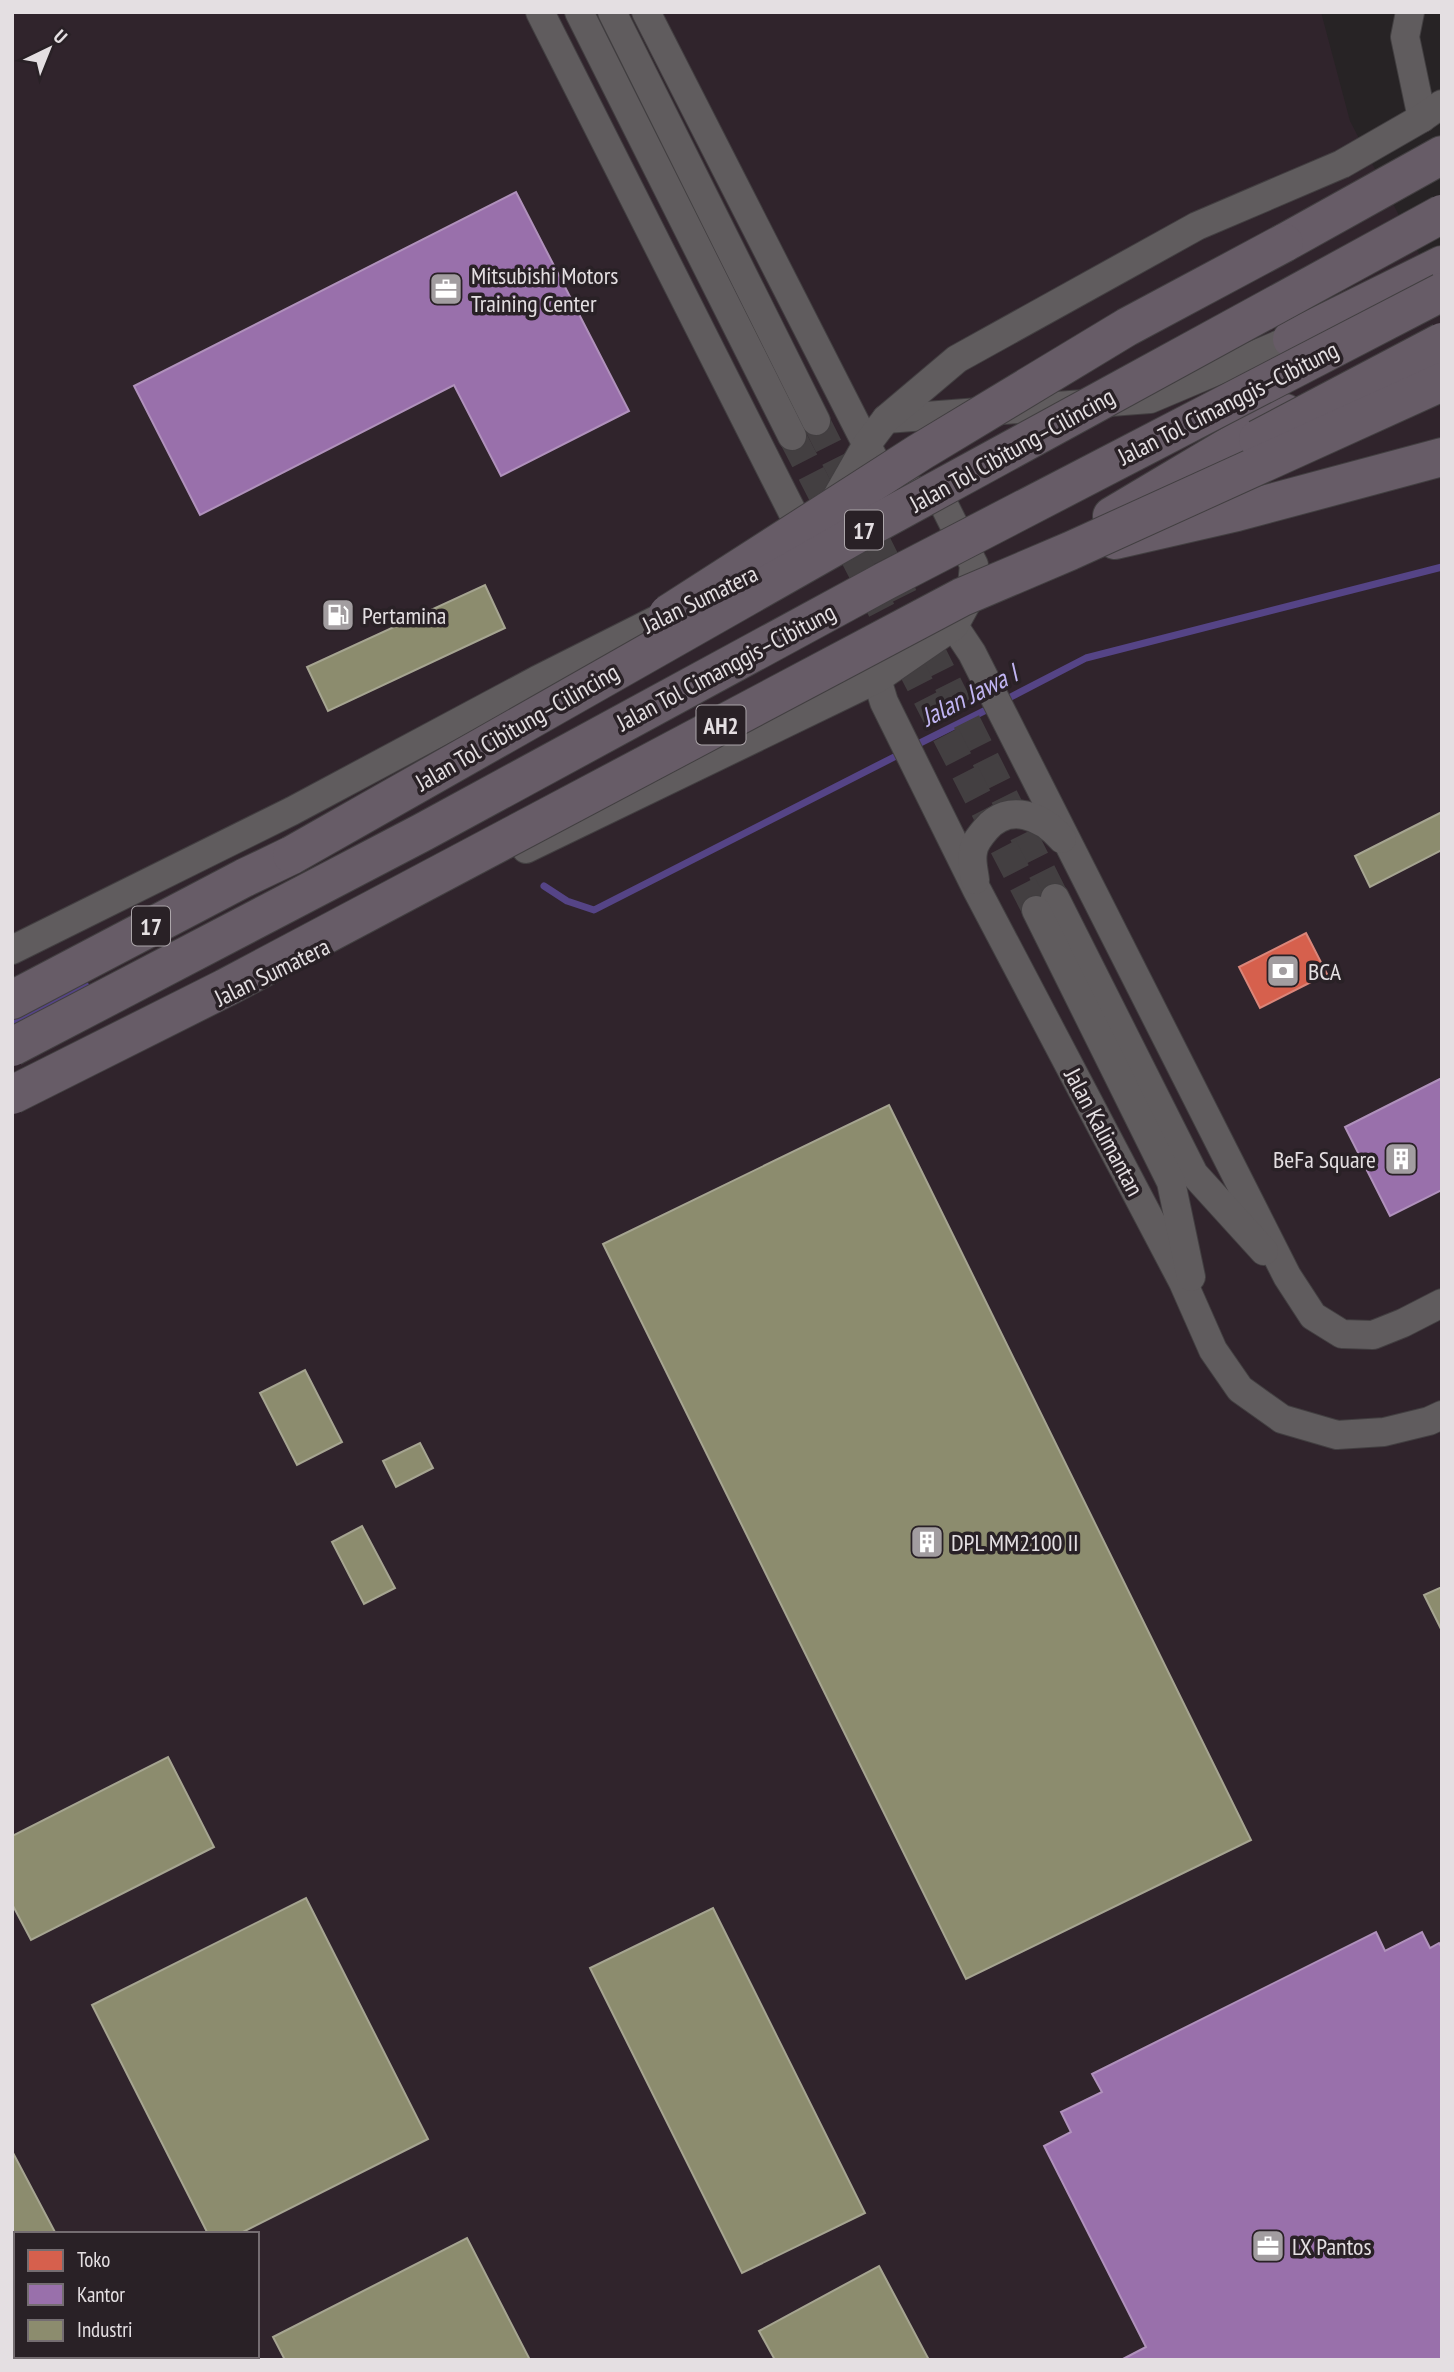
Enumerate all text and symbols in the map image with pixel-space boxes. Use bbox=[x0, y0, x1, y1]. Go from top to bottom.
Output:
north arrow bbox=[14, 14, 84, 84]
text: U bbox=[49, 24, 72, 49]
place label: Mitsubishi Motors Training Center bbox=[471, 260, 618, 319]
office icon: Mitsubishi Motors Training Center bbox=[427, 270, 465, 308]
street label: Jalan Tol Cimanggis–Cibitung bbox=[1112, 334, 1343, 473]
street label: Jalan Tol Cibitung–Cilincing bbox=[903, 381, 1120, 520]
road number: 17 bbox=[845, 510, 883, 550]
street label: Jalan Sumatera bbox=[636, 558, 763, 641]
fuel station icon: Pertamina bbox=[319, 596, 357, 634]
street label: Jalan Tol Cimanggis–Cibitung bbox=[610, 596, 841, 738]
place label: Pertamina bbox=[362, 600, 446, 631]
water label: Jalan Jawa I bbox=[914, 655, 1025, 734]
street label: Jalan Tol Cibitung–Cilincing bbox=[409, 656, 624, 798]
road number: AH2 bbox=[696, 706, 746, 744]
road number: 17 bbox=[132, 906, 170, 945]
street label: Jalan Sumatera bbox=[208, 931, 335, 1014]
bank icon: BCA bbox=[1264, 952, 1302, 990]
place label: BCA bbox=[1308, 956, 1342, 987]
street label: Jalan Kalimantan bbox=[1057, 1062, 1151, 1201]
building icon: BeFa Square bbox=[1382, 1140, 1420, 1178]
place label: BeFa Square bbox=[1273, 1144, 1376, 1175]
building icon: DPL MM2100 II bbox=[908, 1523, 946, 1561]
place label: DPL MM2100 II bbox=[951, 1527, 1079, 1558]
office icon: LX Pantos bbox=[1249, 2227, 1287, 2265]
place label: LX Pantos bbox=[1292, 2231, 1372, 2262]
legend bbox=[14, 2232, 259, 2358]
text: Toko bbox=[77, 2246, 110, 2273]
text: Kantor bbox=[77, 2281, 125, 2308]
text: Industri bbox=[77, 2316, 133, 2343]

